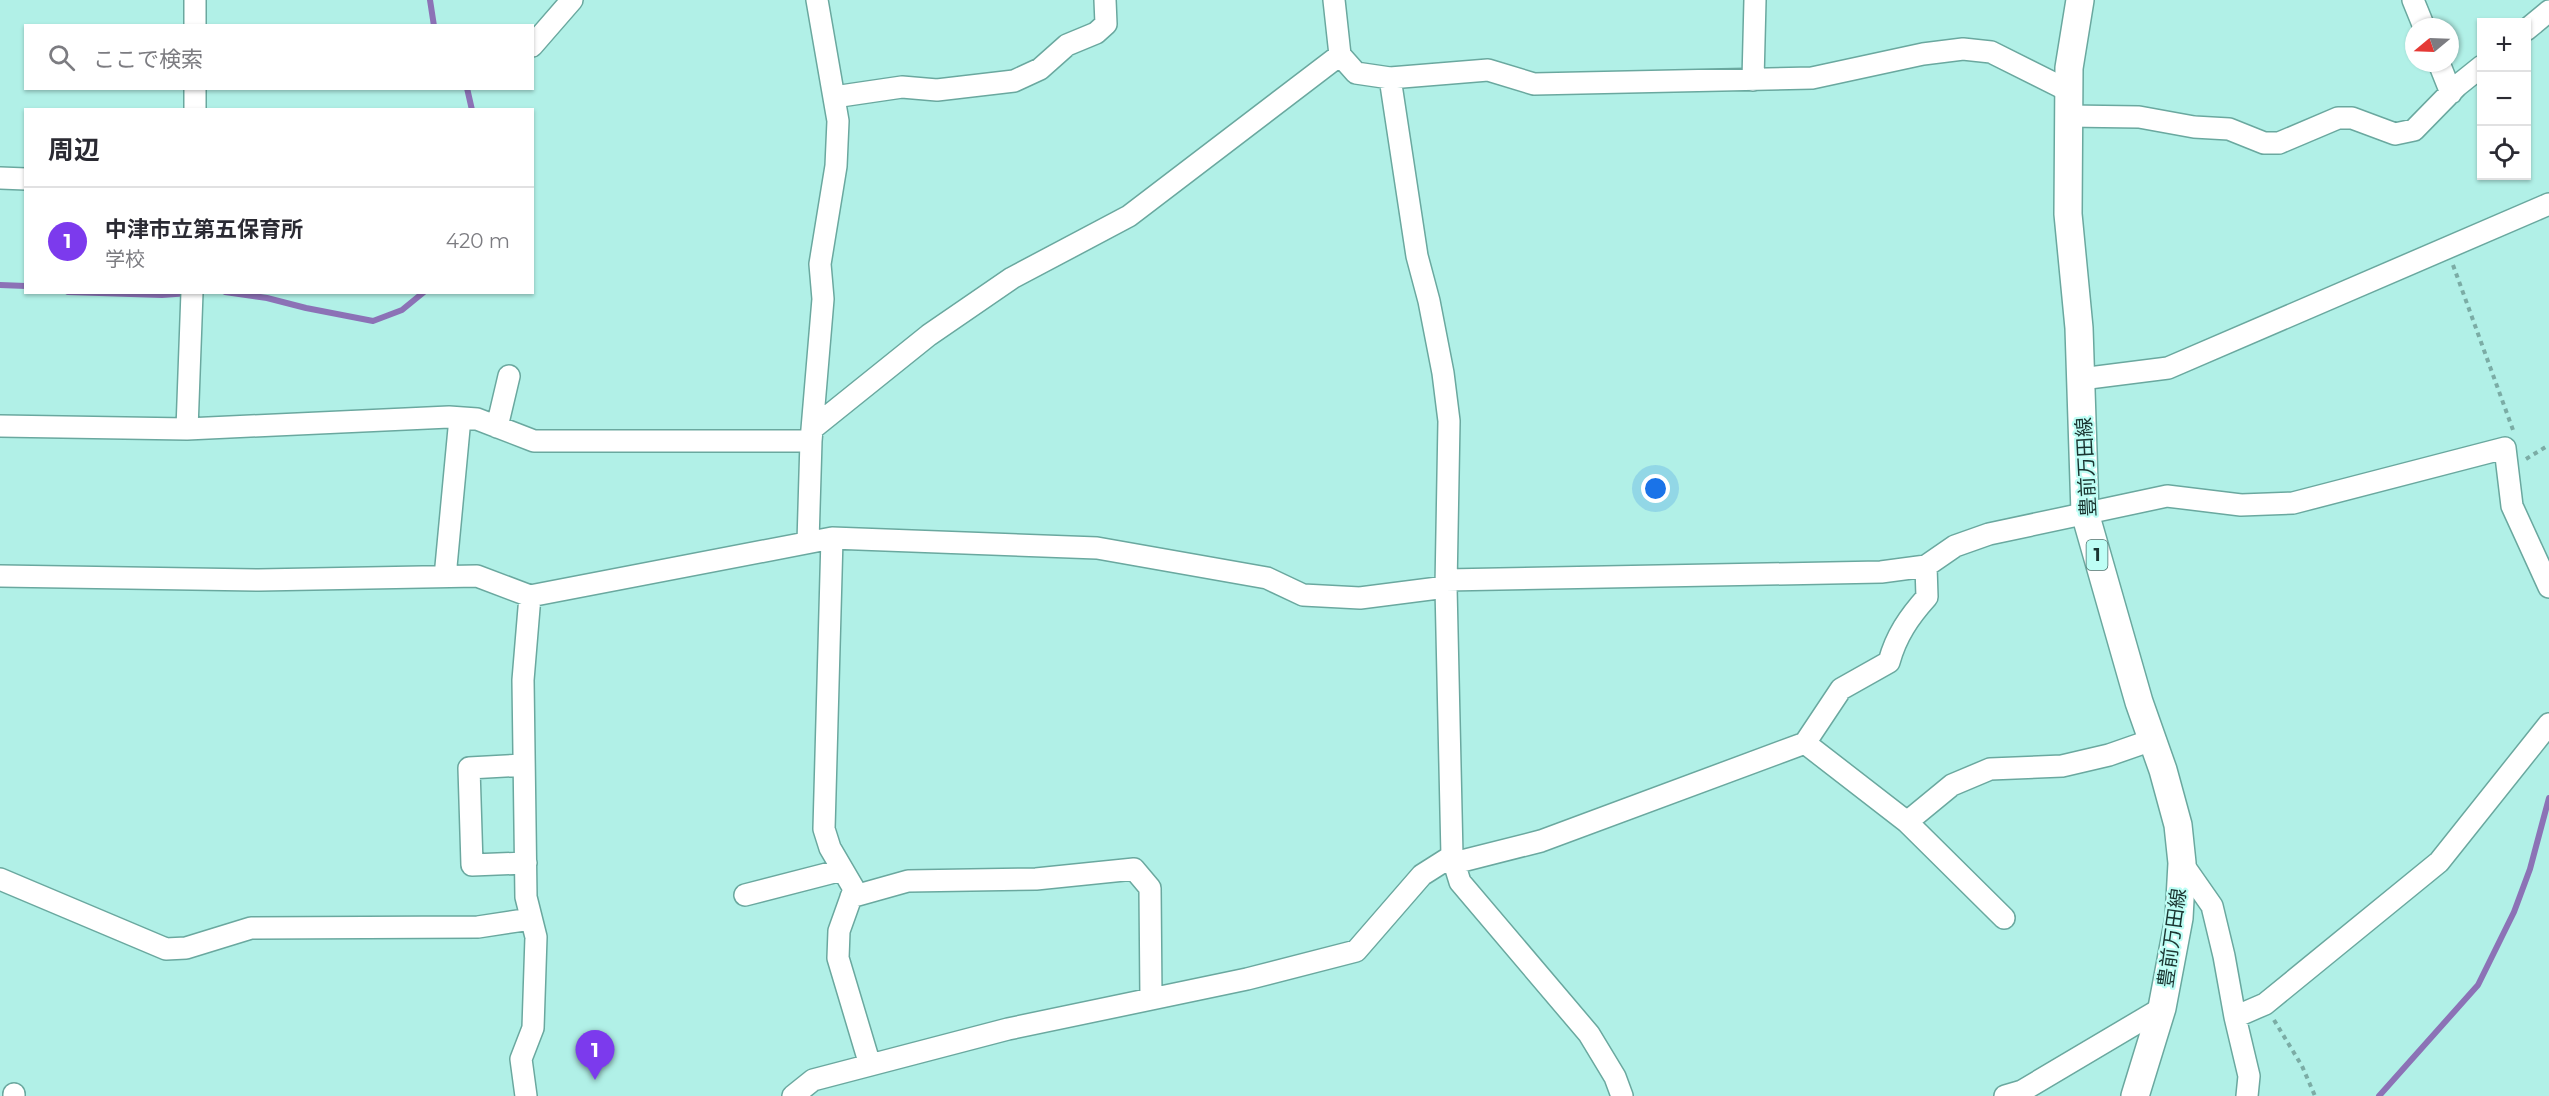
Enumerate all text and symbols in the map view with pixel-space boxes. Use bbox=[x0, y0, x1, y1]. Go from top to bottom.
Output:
north arrow bbox=[2405, 18, 2459, 72]
map controls bbox=[2477, 18, 2531, 180]
button: + bbox=[2477, 18, 2531, 72]
search box bbox=[24, 24, 534, 90]
icon: search bbox=[45, 41, 78, 74]
text: ここで検索 bbox=[93, 46, 203, 73]
button: − bbox=[2477, 72, 2531, 126]
button: locate bbox=[2477, 126, 2531, 180]
text: 周辺 bbox=[48, 134, 100, 166]
text: 中津市立第五保育所 bbox=[105, 216, 303, 243]
text: 1 bbox=[64, 229, 71, 253]
text: 420 m bbox=[446, 229, 510, 253]
text: 学校 bbox=[105, 247, 145, 271]
street label: 豊前万田線 bbox=[2071, 416, 2101, 518]
your location bbox=[1641, 474, 1670, 503]
road number: 1 bbox=[2086, 540, 2108, 570]
street label: 豊前万田線 bbox=[2153, 887, 2191, 989]
pin: 1 bbox=[576, 1030, 614, 1080]

